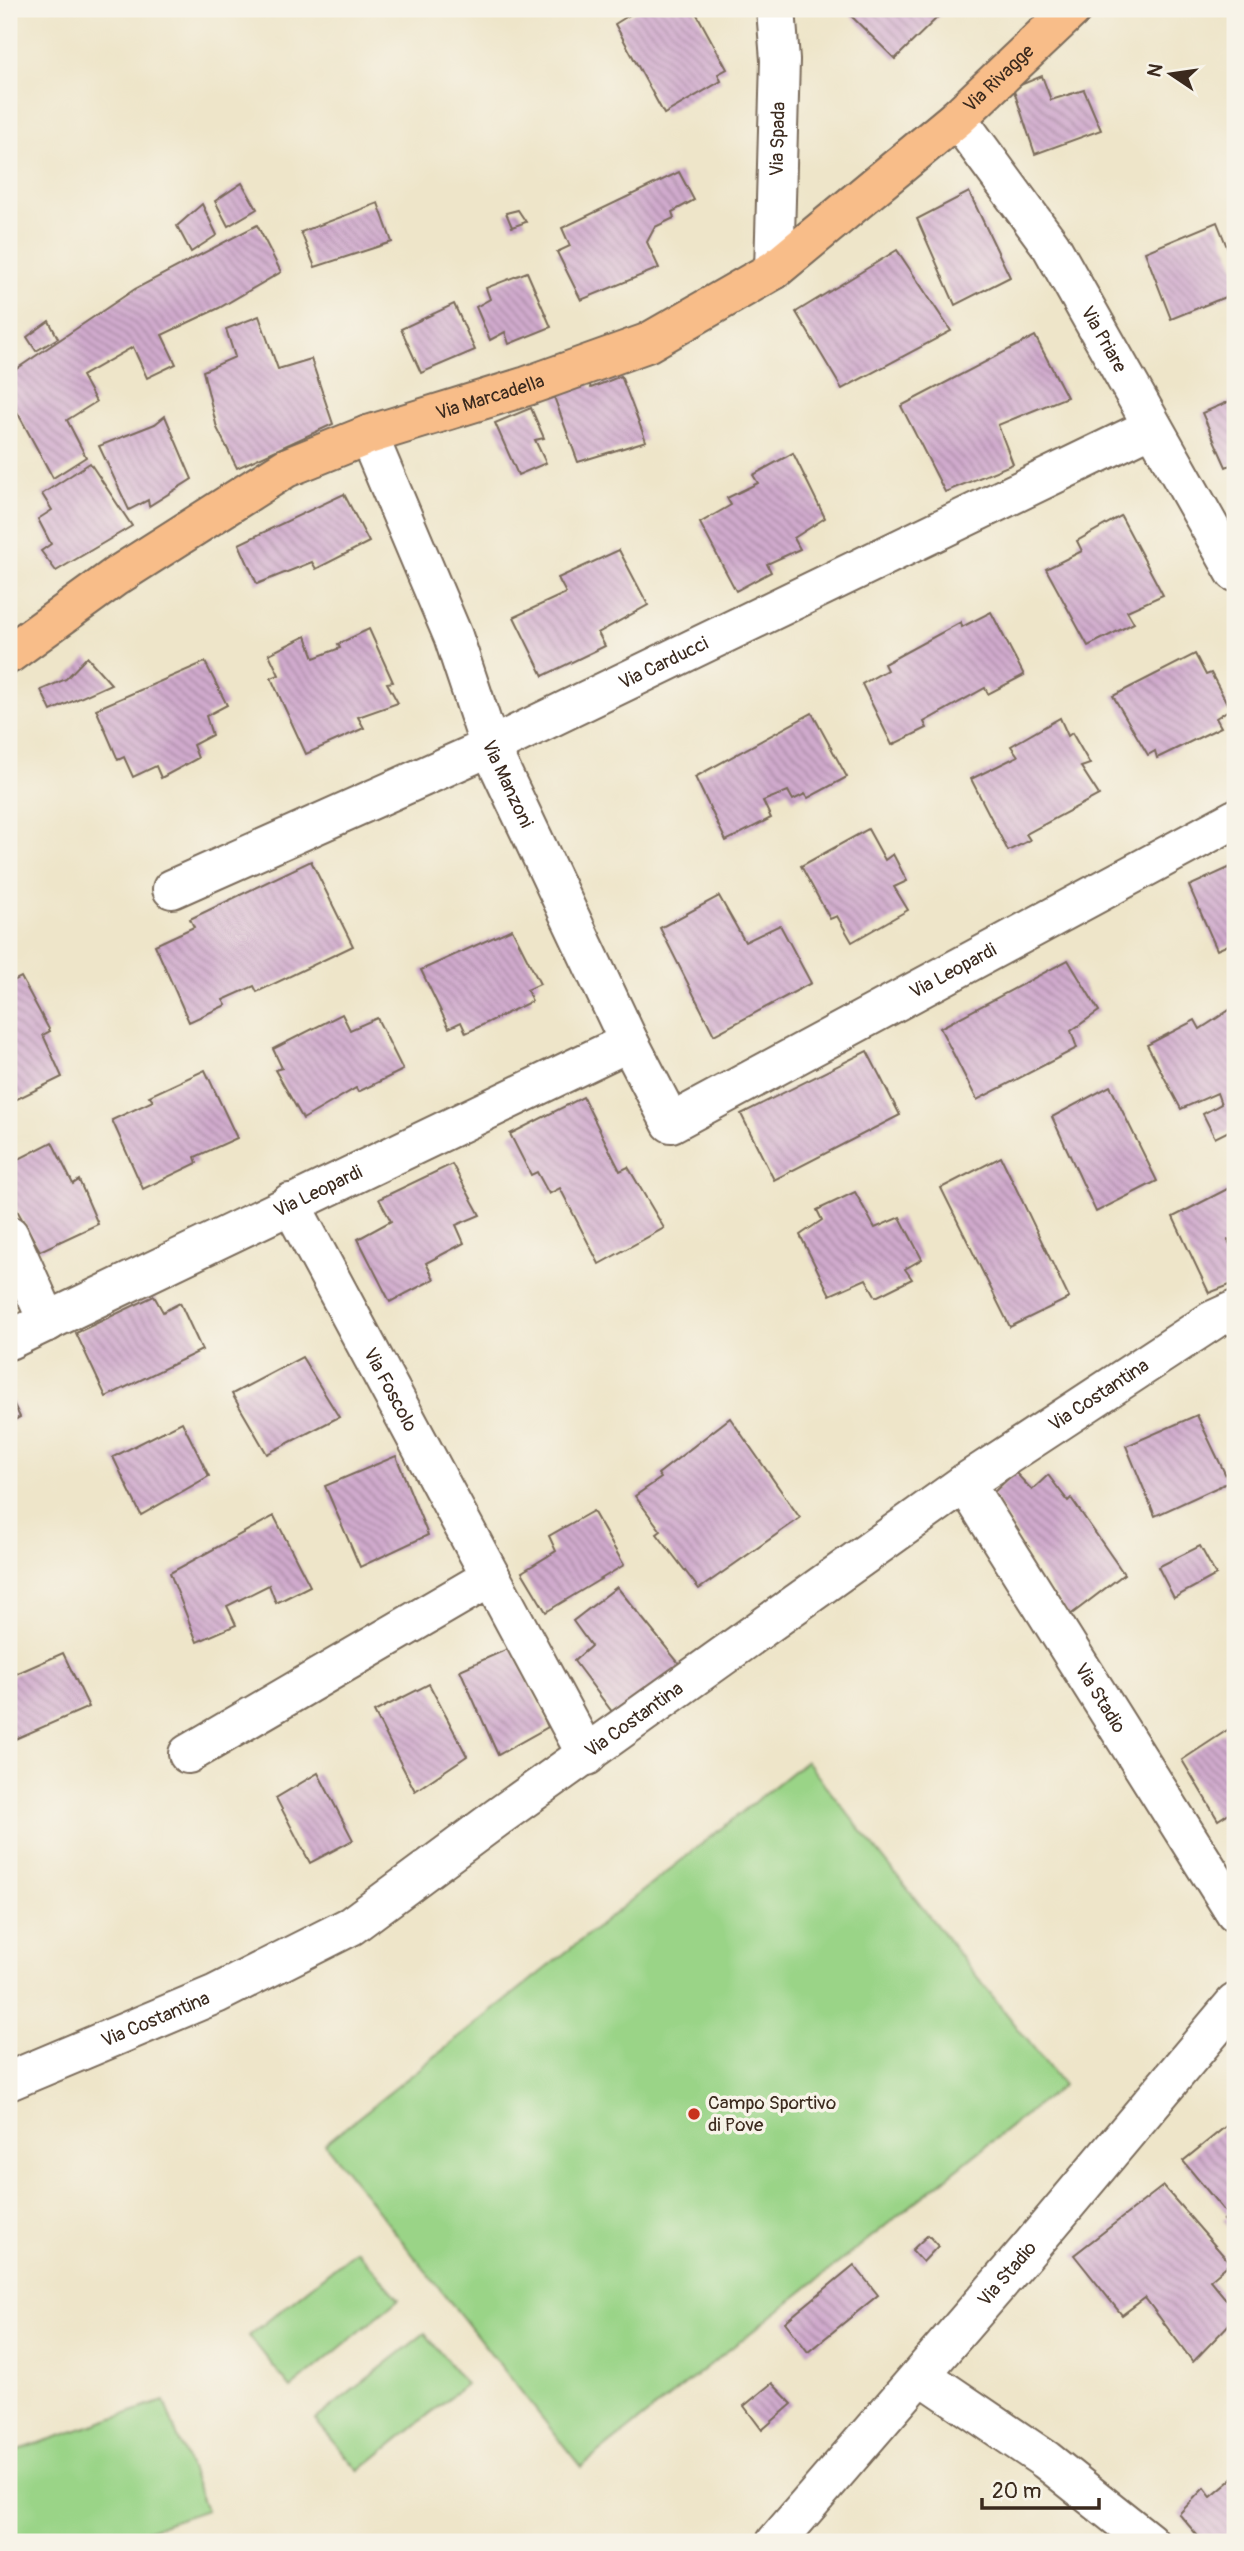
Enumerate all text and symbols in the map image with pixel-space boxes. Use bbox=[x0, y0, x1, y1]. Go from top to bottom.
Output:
north arrow bbox=[1136, 38, 1206, 108]
street label: Via Rivagge bbox=[958, 39, 1040, 118]
text: N bbox=[1142, 61, 1169, 79]
street label: Via Spada bbox=[765, 101, 791, 177]
street label: Via Priare bbox=[1075, 302, 1132, 377]
street label: Via Marcadella bbox=[433, 369, 548, 425]
street label: Via Carducci bbox=[615, 631, 712, 695]
street label: Via Manzoni bbox=[477, 737, 538, 832]
street label: Via Leopardi bbox=[905, 938, 1001, 1004]
street label: Via Leopardi bbox=[270, 1160, 366, 1223]
street label: Via Foscolo bbox=[358, 1344, 423, 1436]
street label: Via Costantina bbox=[1044, 1353, 1154, 1437]
street label: Via Stadio bbox=[1069, 1659, 1131, 1738]
street label: Via Costantina bbox=[580, 1676, 688, 1763]
street label: Via Costantina bbox=[98, 1986, 213, 2053]
place label: Campo Sportivo di Pove bbox=[708, 2091, 836, 2137]
marker: Campo Sportivo di Pove bbox=[686, 2106, 702, 2122]
street label: Via Stadio bbox=[973, 2237, 1042, 2311]
scale bar bbox=[982, 2467, 1099, 2511]
text: 20 m bbox=[992, 2478, 1041, 2505]

